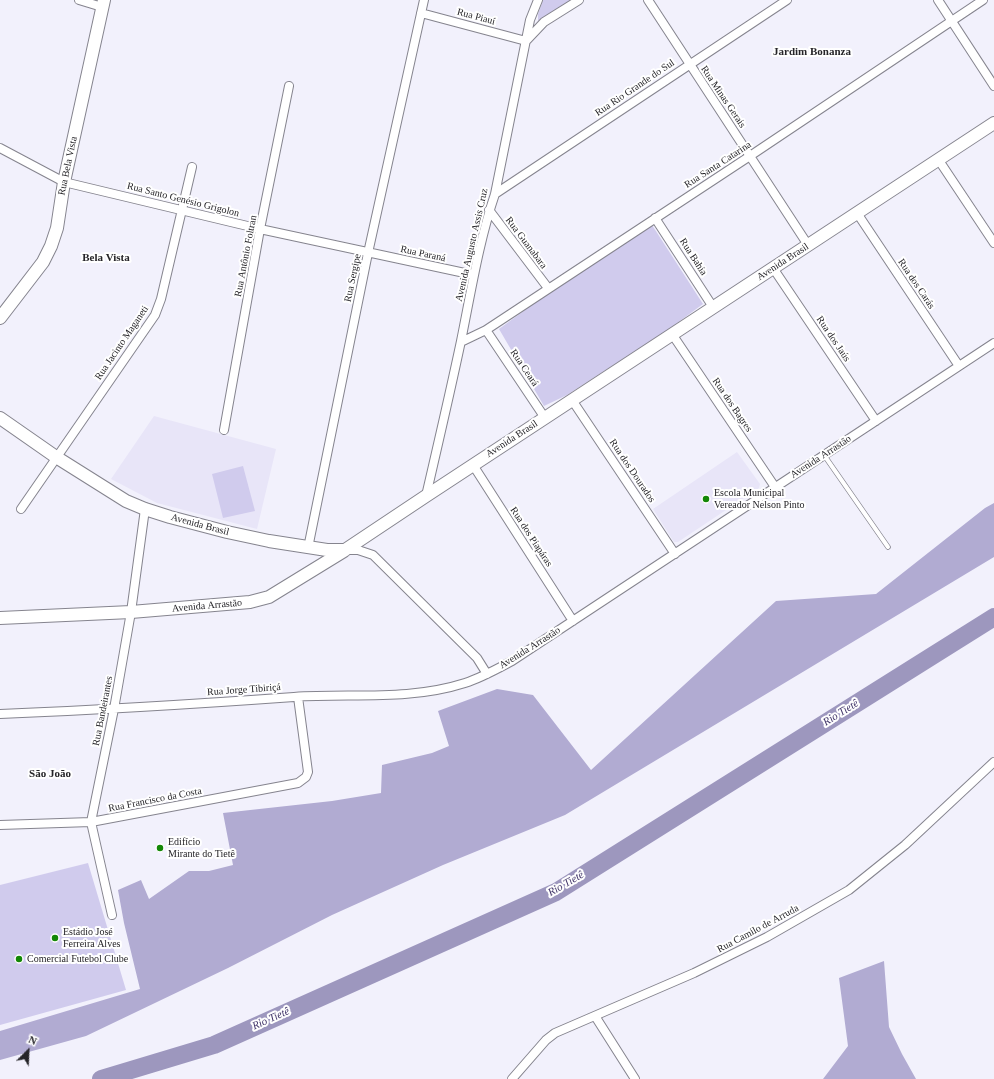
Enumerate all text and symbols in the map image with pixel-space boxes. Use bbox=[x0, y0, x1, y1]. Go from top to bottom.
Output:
street label: Rua Piauí bbox=[456, 6, 496, 28]
district label: Jardim Bonanza bbox=[773, 45, 851, 59]
street label: Rua Rio Grande do Sul bbox=[593, 57, 677, 119]
street label: Rua Minas Gerais bbox=[698, 64, 748, 130]
street label: Rua Bela Vista bbox=[56, 135, 80, 197]
street label: Rua Santa Catarina bbox=[682, 139, 754, 191]
street label: Rua Santo Genésio Grigolon bbox=[126, 180, 240, 220]
street label: Avenida Augusto Assis Cruz bbox=[453, 187, 491, 303]
street label: Rua Antônio Foltran bbox=[232, 214, 260, 298]
street label: Rua Guanabara bbox=[503, 215, 549, 271]
street label: Rua Bahia bbox=[677, 236, 709, 278]
street label: Avenida Brasil bbox=[755, 241, 811, 283]
street label: Rua Paraná bbox=[399, 243, 447, 265]
district label: Bela Vista bbox=[82, 251, 130, 265]
street label: Rua Sergipe bbox=[342, 253, 364, 303]
street label: Rua dos Carás bbox=[895, 257, 937, 311]
street label: Rua Jacinto Maganeti bbox=[93, 303, 151, 383]
street label: Rua dos Jaús bbox=[813, 314, 853, 364]
street label: Rua Ceará bbox=[507, 347, 541, 389]
street label: Rua dos Bagres bbox=[709, 376, 755, 434]
street label: Avenida Brasil bbox=[484, 418, 540, 460]
street label: Avenida Arrastão bbox=[788, 433, 854, 481]
street label: Rua dos Dourados bbox=[606, 437, 658, 505]
place label: Escola Municipal Vereador Nelson Pinto bbox=[714, 487, 805, 510]
marker: Escola Municipal Vereador Nelson Pinto bbox=[701, 494, 711, 504]
street label: Rua dos Piapáras bbox=[507, 505, 555, 569]
street label: Avenida Brasil bbox=[170, 512, 230, 538]
street label: Avenida Arrastão bbox=[172, 597, 242, 615]
street label: Avenida Arrastão bbox=[497, 624, 563, 672]
street label: Rua Bandeirantes bbox=[90, 675, 116, 747]
street label: Rua Jorge Tibiriçá bbox=[207, 681, 281, 699]
water label: Rio Tietê bbox=[821, 697, 861, 729]
district label: São João bbox=[29, 767, 71, 781]
street label: Rua Francisco da Costa bbox=[107, 785, 203, 815]
place label: Edifício Mirante do Tietê bbox=[168, 836, 235, 860]
marker: Edifício Mirante do Tietê bbox=[155, 843, 165, 853]
water label: Rio Tietê bbox=[546, 868, 586, 900]
street label: Rua Camilo de Arruda bbox=[715, 902, 801, 956]
place label: Estádio José Ferreira Alves bbox=[63, 926, 120, 950]
marker: Estádio José Ferreira Alves bbox=[50, 933, 60, 943]
place label: Comercial Futebol Clube bbox=[27, 953, 128, 965]
marker: Comercial Futebol Clube bbox=[14, 954, 24, 964]
water label: Rio Tietê bbox=[250, 1005, 292, 1033]
north arrow bbox=[8, 1031, 48, 1071]
text: N bbox=[27, 1033, 39, 1047]

